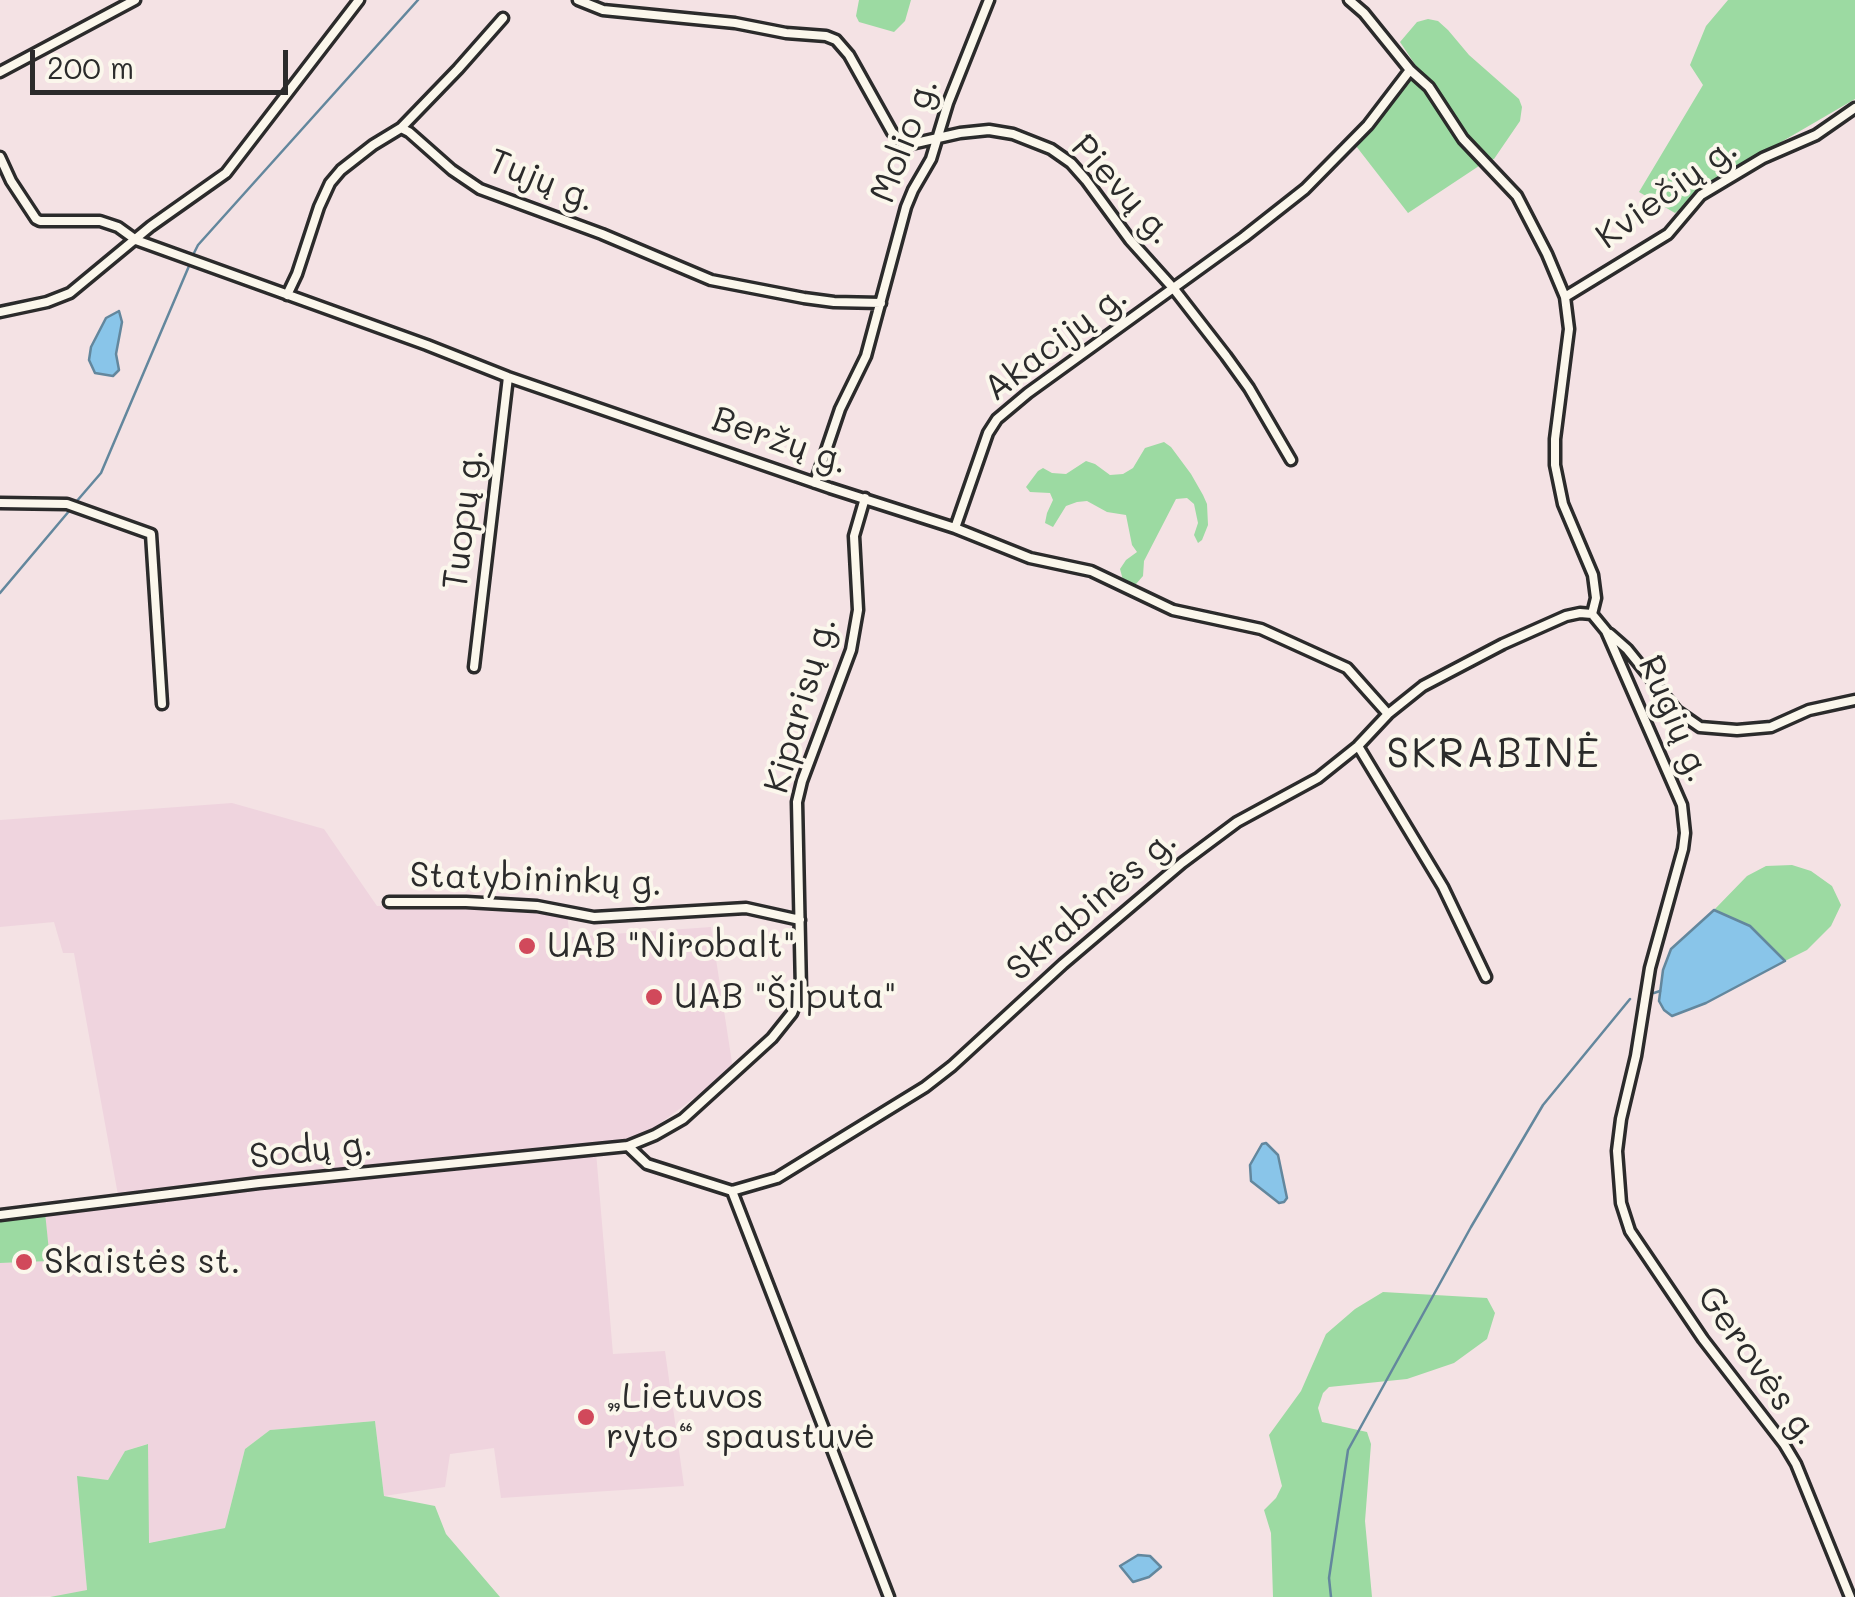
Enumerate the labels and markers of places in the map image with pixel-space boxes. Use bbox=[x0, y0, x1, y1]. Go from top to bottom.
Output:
place label: UAB "Nirobalt" bbox=[547, 925, 795, 967]
marker: UAB "Nirobalt" bbox=[516, 935, 538, 957]
place label: UAB "Šilputa" bbox=[674, 976, 896, 1018]
marker: UAB "Šilputa" bbox=[643, 986, 665, 1008]
place label: Skaistės st. bbox=[44, 1241, 241, 1283]
marker: Skaistės st. bbox=[13, 1251, 35, 1273]
place label: „Lietuvos ryto“ spaustuvė bbox=[606, 1376, 875, 1458]
marker: „Lietuvos ryto“ spaustuvė bbox=[575, 1406, 597, 1428]

